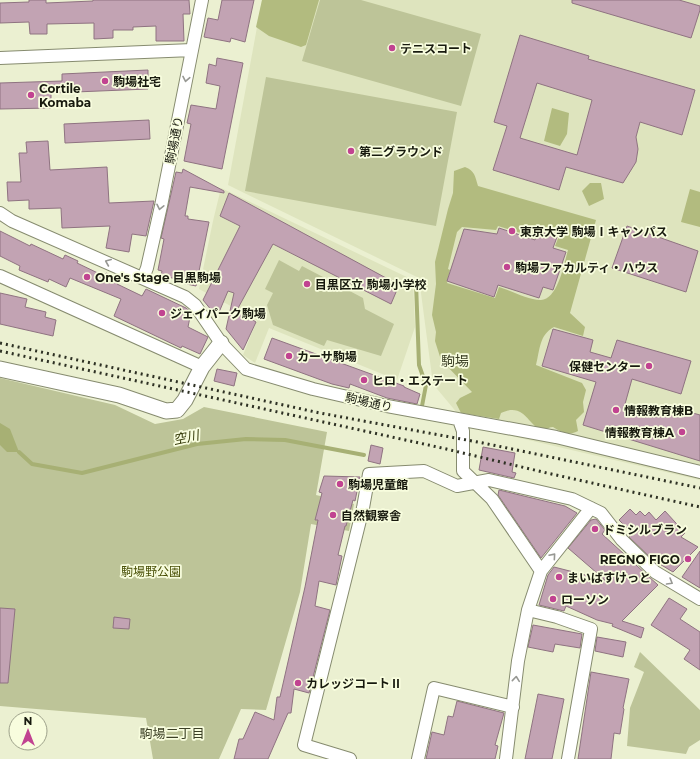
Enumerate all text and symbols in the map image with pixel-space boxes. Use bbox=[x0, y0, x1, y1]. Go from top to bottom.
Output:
place label: テニスコート bbox=[400, 41, 472, 56]
marker: テニスコート bbox=[387, 43, 397, 53]
place label: 駒場社宅 bbox=[113, 74, 161, 89]
marker: 駒場社宅 bbox=[100, 76, 110, 86]
one-way arrow bbox=[182, 76, 191, 83]
place label: Cortile Komaba bbox=[39, 81, 91, 110]
marker: Cortile Komaba bbox=[26, 90, 36, 100]
street label: 駒場通り bbox=[162, 115, 186, 165]
place label: 第二グラウンド bbox=[359, 144, 443, 159]
marker: 第二グラウンド bbox=[346, 146, 356, 156]
one-way arrow bbox=[157, 204, 165, 210]
place label: 東京大学 駒場Ⅰキャンパス bbox=[520, 224, 667, 239]
marker: 東京大学 駒場Ⅰキャンパス bbox=[507, 226, 517, 236]
one-way arrow bbox=[104, 259, 112, 267]
place label: 駒場ファカルティ・ハウス bbox=[515, 260, 658, 275]
marker: 駒場ファカルティ・ハウス bbox=[502, 262, 512, 272]
place label: One's Stage 目黒駒場 bbox=[95, 270, 221, 285]
marker: One's Stage 目黒駒場 bbox=[82, 272, 92, 282]
place label: 目黒区立 駒場小学校 bbox=[315, 277, 426, 292]
marker: 目黒区立 駒場小学校 bbox=[302, 279, 312, 289]
place label: ジェイパーク駒場 bbox=[170, 306, 266, 321]
marker: ジェイパーク駒場 bbox=[157, 308, 167, 318]
place label: カーサ駒場 bbox=[297, 349, 357, 364]
marker: カーサ駒場 bbox=[284, 351, 294, 361]
district label: 駒場 bbox=[441, 352, 469, 370]
place label: 保健センター bbox=[569, 359, 641, 374]
marker: 保健センター bbox=[644, 361, 654, 371]
place label: ヒロ・エステート bbox=[372, 373, 468, 388]
marker: ヒロ・エステート bbox=[359, 375, 369, 385]
street label: 駒場通り bbox=[344, 389, 394, 415]
place label: 情報教育棟B bbox=[624, 403, 693, 418]
marker: 情報教育棟B bbox=[611, 405, 621, 415]
place label: 情報教育棟A bbox=[605, 425, 675, 440]
water label: 空川 bbox=[172, 426, 202, 448]
marker: 情報教育棟A bbox=[677, 427, 687, 437]
place label: 駒場児童館 bbox=[348, 477, 408, 492]
marker: 駒場児童館 bbox=[335, 479, 345, 489]
place label: 自然観察舎 bbox=[341, 508, 401, 523]
marker: 自然観察舎 bbox=[328, 510, 338, 520]
place label: ドミシルブラン bbox=[603, 522, 687, 537]
marker: ドミシルブラン bbox=[590, 524, 600, 534]
place label: REGNO FIGO bbox=[600, 552, 680, 567]
one-way arrow bbox=[548, 554, 555, 561]
marker: REGNO FIGO bbox=[683, 554, 693, 564]
park label: 駒場野公園 bbox=[121, 564, 181, 579]
place label: まいばすけっと bbox=[567, 570, 651, 585]
marker: まいばすけっと bbox=[554, 572, 564, 582]
one-way arrow bbox=[666, 577, 673, 584]
place label: ローソン bbox=[561, 592, 609, 607]
marker: ローソン bbox=[548, 594, 558, 604]
place label: カレッジコートⅡ bbox=[306, 676, 402, 691]
one-way arrow bbox=[511, 676, 520, 682]
marker: カレッジコートⅡ bbox=[293, 678, 303, 688]
north arrow bbox=[8, 711, 48, 751]
text: N bbox=[24, 714, 32, 728]
district label: 駒場二丁目 bbox=[139, 725, 205, 741]

